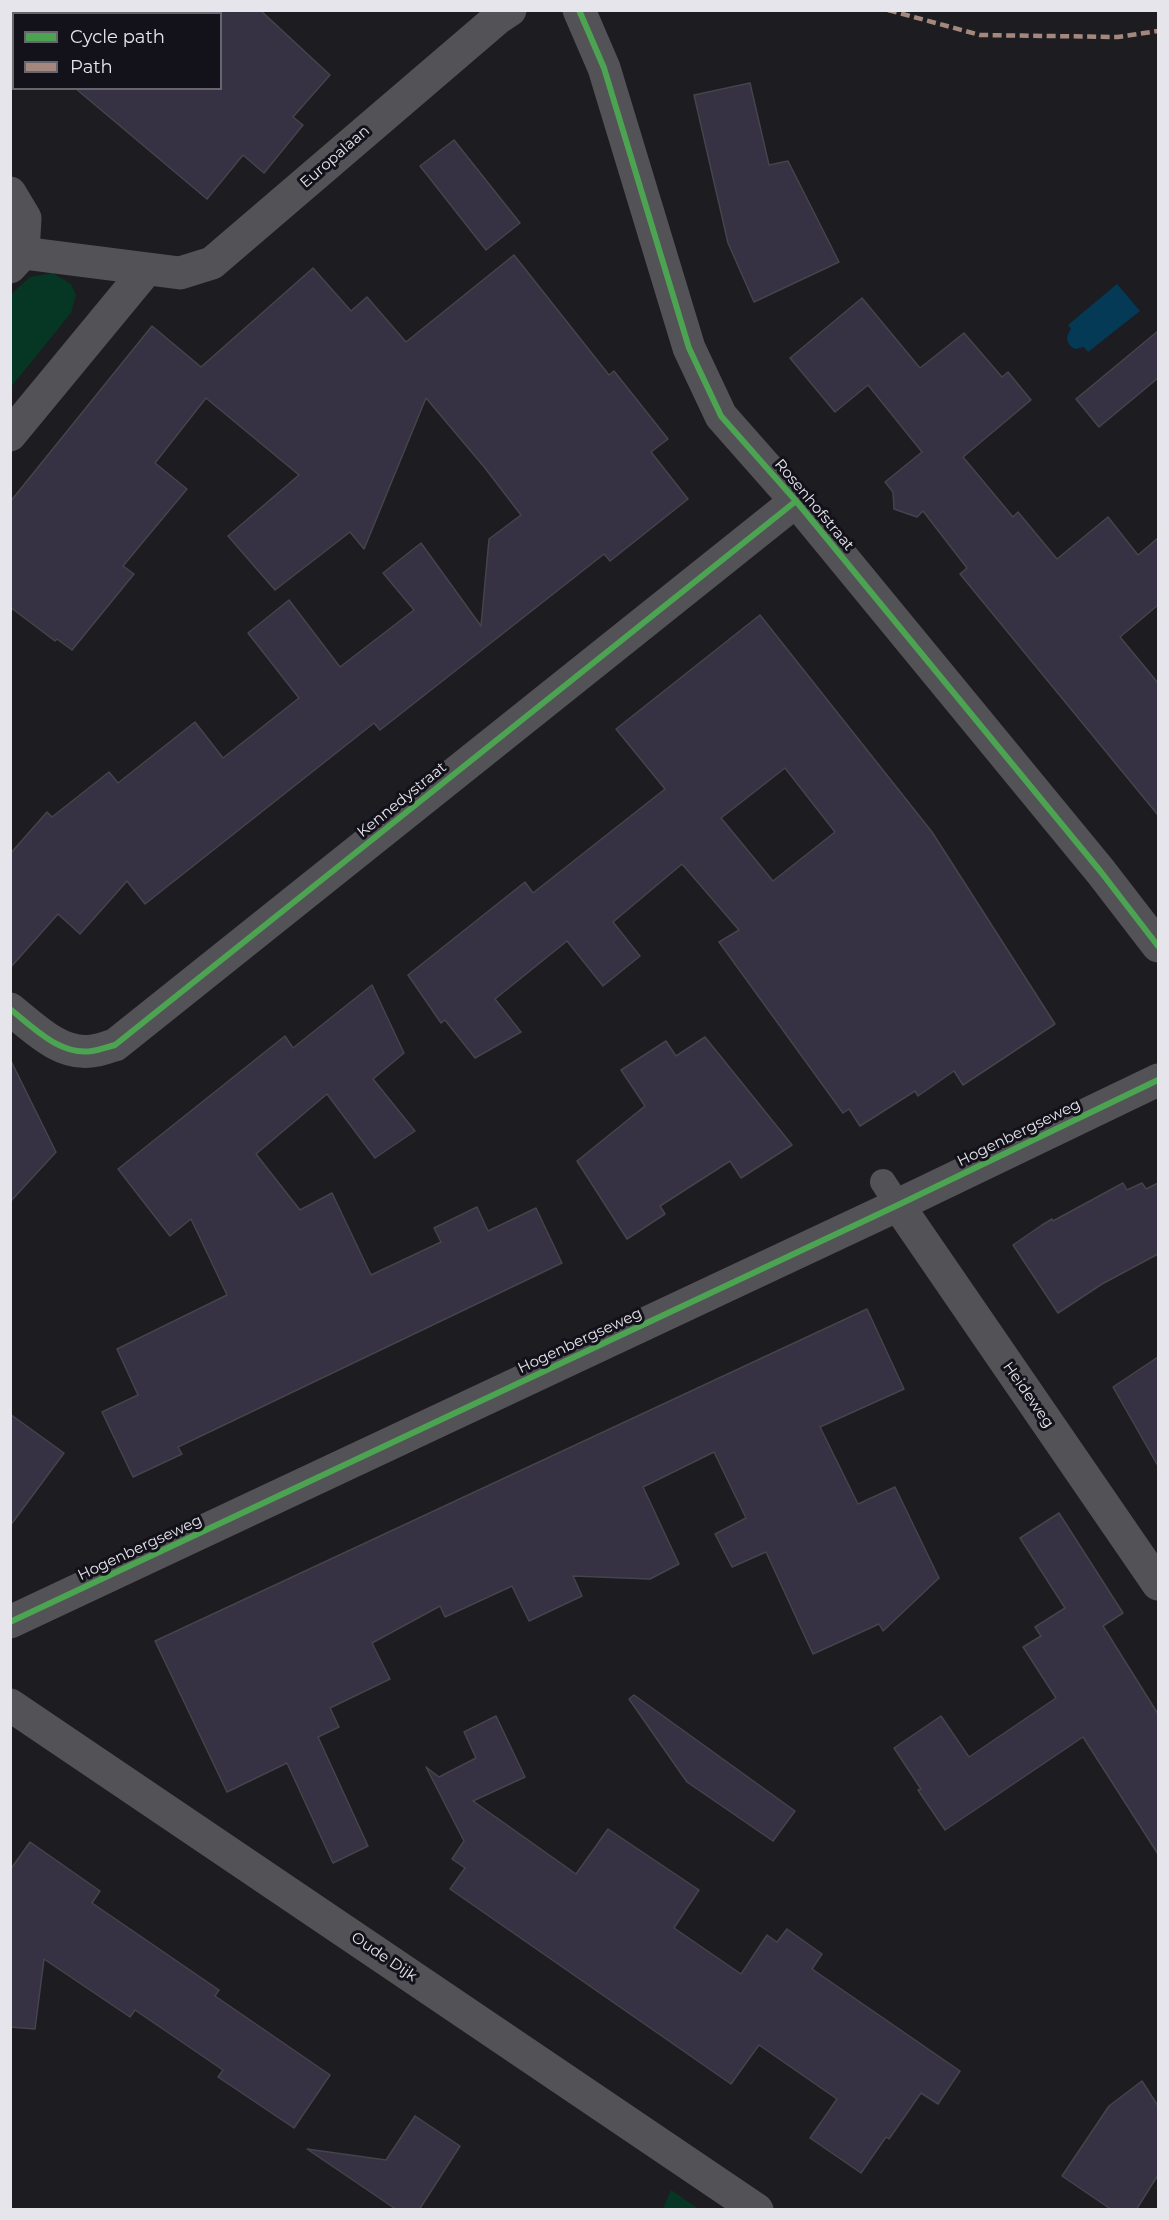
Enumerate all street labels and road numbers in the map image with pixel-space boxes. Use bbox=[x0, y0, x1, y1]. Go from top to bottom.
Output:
street label: Europalaan bbox=[297, 122, 373, 192]
street label: Rosenhofstraat bbox=[770, 456, 858, 554]
street label: Kennedystraat bbox=[354, 759, 450, 841]
street label: Hogenbergseweg bbox=[954, 1095, 1084, 1171]
street label: Hogenbergseweg bbox=[515, 1304, 645, 1378]
street label: Heideweg bbox=[999, 1358, 1057, 1432]
street label: Hogenbergseweg bbox=[75, 1511, 205, 1585]
street label: Oude Dijk bbox=[348, 1928, 420, 1986]

